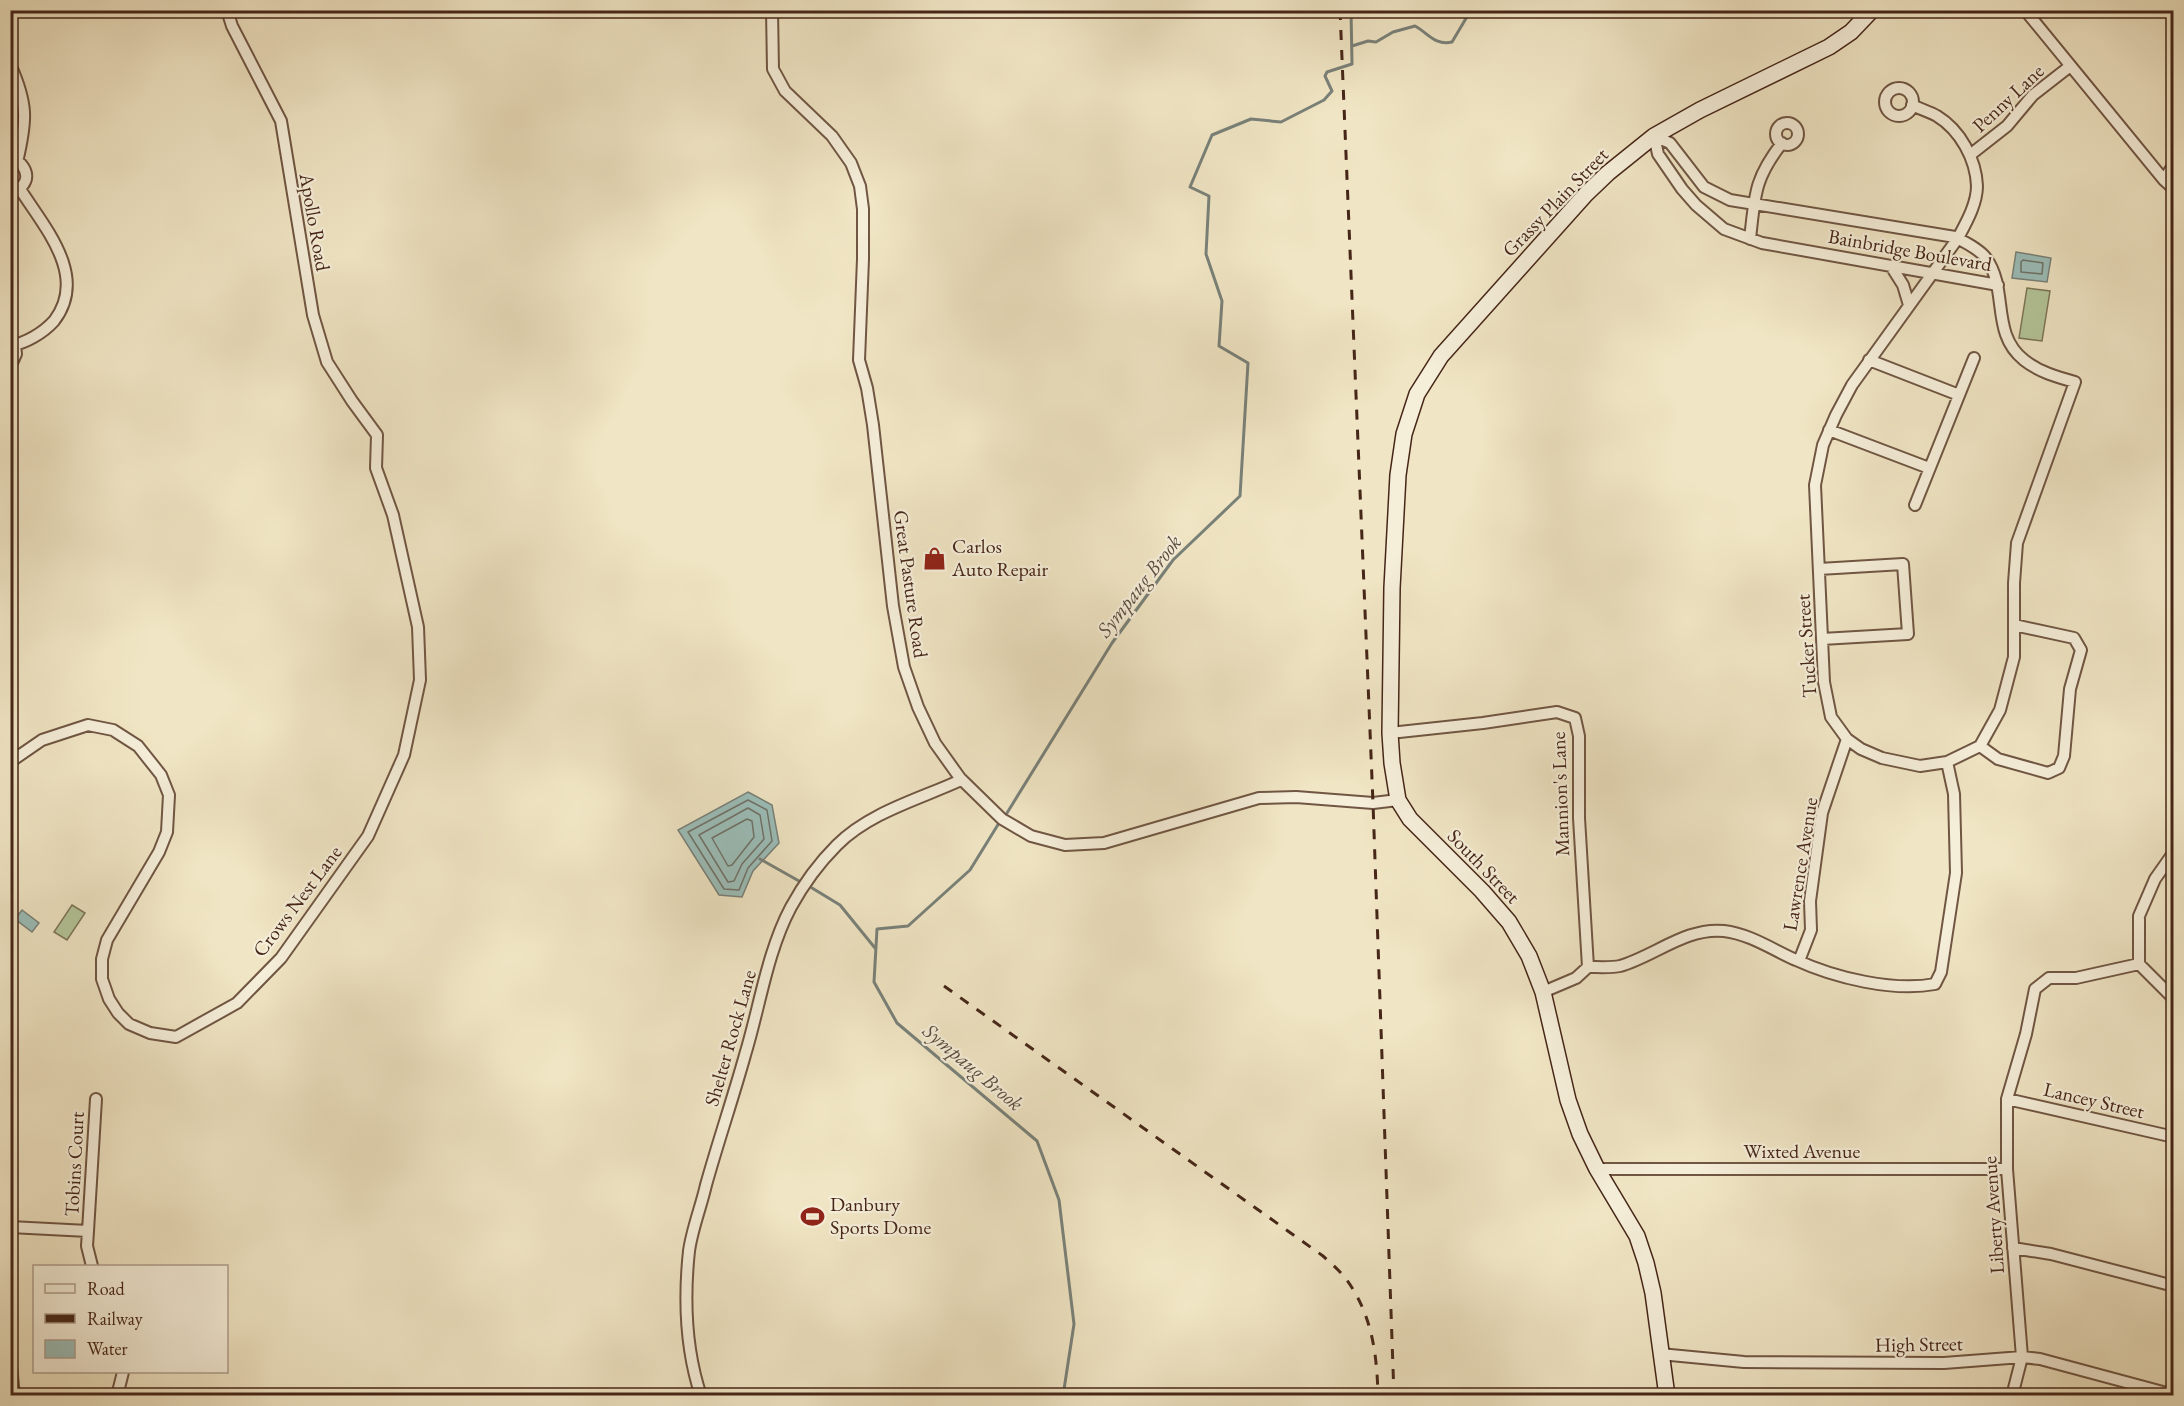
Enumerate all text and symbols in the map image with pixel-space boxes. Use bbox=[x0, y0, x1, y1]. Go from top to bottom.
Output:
street label: Penny Lane bbox=[1967, 58, 2050, 138]
street label: Grassy Plain Street bbox=[1496, 141, 1614, 262]
street label: Apollo Road bbox=[293, 170, 337, 274]
street label: Bainbridge Boulevard bbox=[1826, 223, 1995, 277]
street label: Great Pasture Road bbox=[888, 508, 934, 660]
water label: Sympaug Brook bbox=[1090, 529, 1187, 643]
place label: Carlos Auto Repair bbox=[951, 533, 1048, 582]
shop icon: Carlos Auto Repair bbox=[921, 545, 947, 571]
street label: Tucker Street bbox=[1789, 593, 1823, 699]
street label: Mannion's Lane bbox=[1545, 731, 1575, 857]
street label: Lawrence Avenue bbox=[1777, 795, 1823, 933]
street label: South Street bbox=[1442, 823, 1527, 909]
street label: Crows Nest Lane bbox=[247, 840, 348, 962]
street label: Shelter Rock Lane bbox=[698, 967, 762, 1109]
water label: Sympaug Brook bbox=[917, 1016, 1029, 1117]
street label: Lancey Street bbox=[2041, 1076, 2148, 1124]
street label: Tobins Court bbox=[58, 1110, 90, 1217]
street label: Wixted Avenue bbox=[1744, 1138, 1861, 1164]
street label: Liberty Avenue bbox=[1976, 1155, 2010, 1275]
place label: Danbury Sports Dome bbox=[830, 1191, 932, 1240]
sports icon: Danbury Sports Dome bbox=[799, 1203, 825, 1229]
legend bbox=[33, 1265, 228, 1373]
text: Road bbox=[87, 1277, 126, 1300]
text: Railway bbox=[87, 1307, 143, 1330]
street label: High Street bbox=[1875, 1330, 1964, 1358]
text: Water bbox=[87, 1337, 128, 1360]

